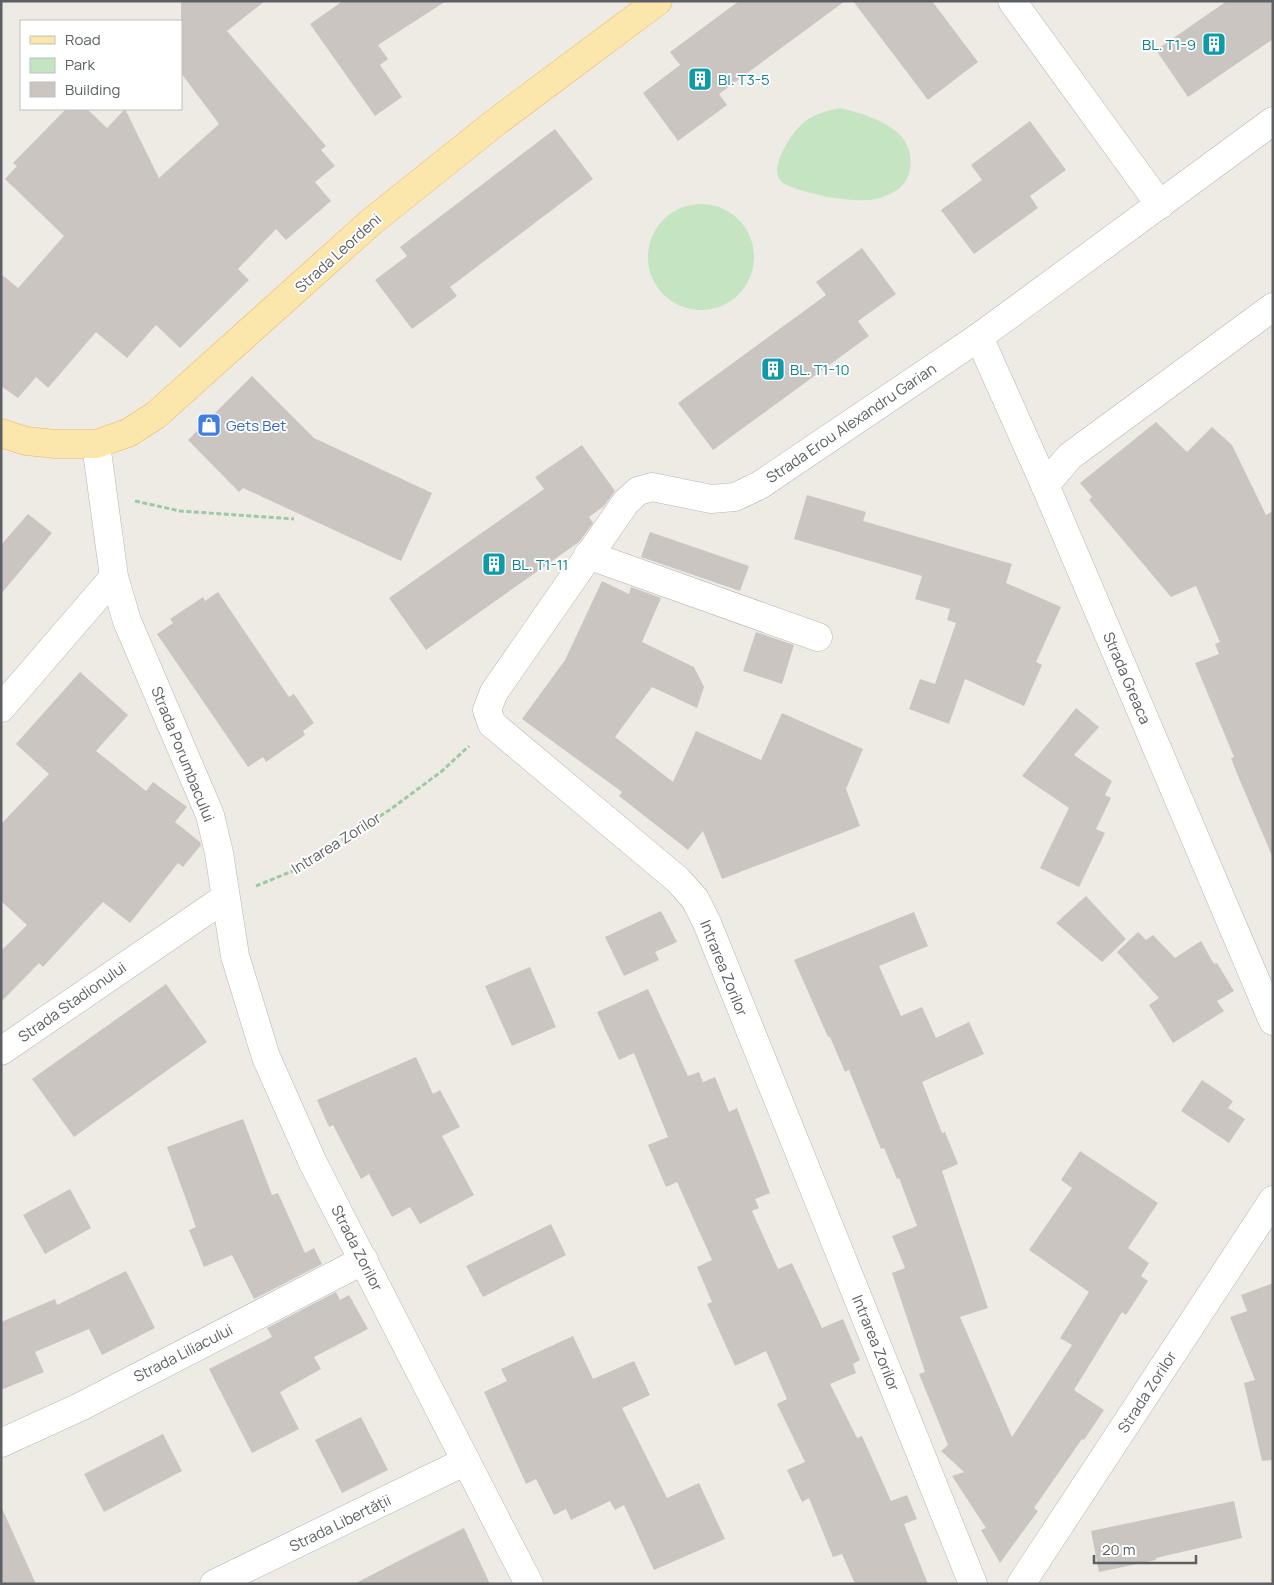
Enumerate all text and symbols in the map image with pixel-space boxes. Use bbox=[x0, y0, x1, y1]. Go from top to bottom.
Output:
legend bbox=[20, 20, 182, 110]
text: Road bbox=[65, 29, 101, 50]
building icon: BL. T1-9 bbox=[1201, 31, 1227, 57]
place label: BL. T1-9 bbox=[1142, 34, 1196, 55]
text: Park bbox=[65, 54, 95, 75]
building icon: Bl. T3-5 bbox=[687, 66, 713, 92]
place label: Bl. T3-5 bbox=[718, 69, 770, 90]
text: Building bbox=[65, 79, 120, 100]
street label: Strada Leordeni bbox=[290, 209, 386, 297]
building icon: BL. T1-10 bbox=[760, 356, 786, 382]
street label: Strada Erou Alexandru Garian bbox=[762, 358, 940, 488]
place label: BL. T1-10 bbox=[790, 359, 850, 380]
shop icon: Gets Bet bbox=[196, 412, 222, 438]
place label: Gets Bet bbox=[226, 415, 286, 436]
building icon: BL. T1-11 bbox=[481, 551, 507, 577]
place label: BL. T1-11 bbox=[512, 554, 568, 575]
street label: Strada Greaca bbox=[1098, 629, 1156, 727]
street label: Strada Porumbacului bbox=[146, 683, 220, 825]
street label: Intrarea Zorilor bbox=[287, 807, 385, 879]
street label: Intrarea Zorilor bbox=[695, 917, 753, 1020]
street label: Strada Stadionului bbox=[14, 957, 130, 1047]
street label: Strada Zorilor bbox=[326, 1201, 388, 1295]
street label: Intrarea Zorilor bbox=[847, 1292, 905, 1395]
street label: Strada Liliacului bbox=[130, 1319, 236, 1387]
street label: Strada Zorilor bbox=[1113, 1347, 1182, 1437]
street label: Strada Libertății bbox=[286, 1489, 394, 1557]
scale bar bbox=[1094, 1532, 1196, 1564]
text: 20 m bbox=[1102, 1539, 1135, 1560]

